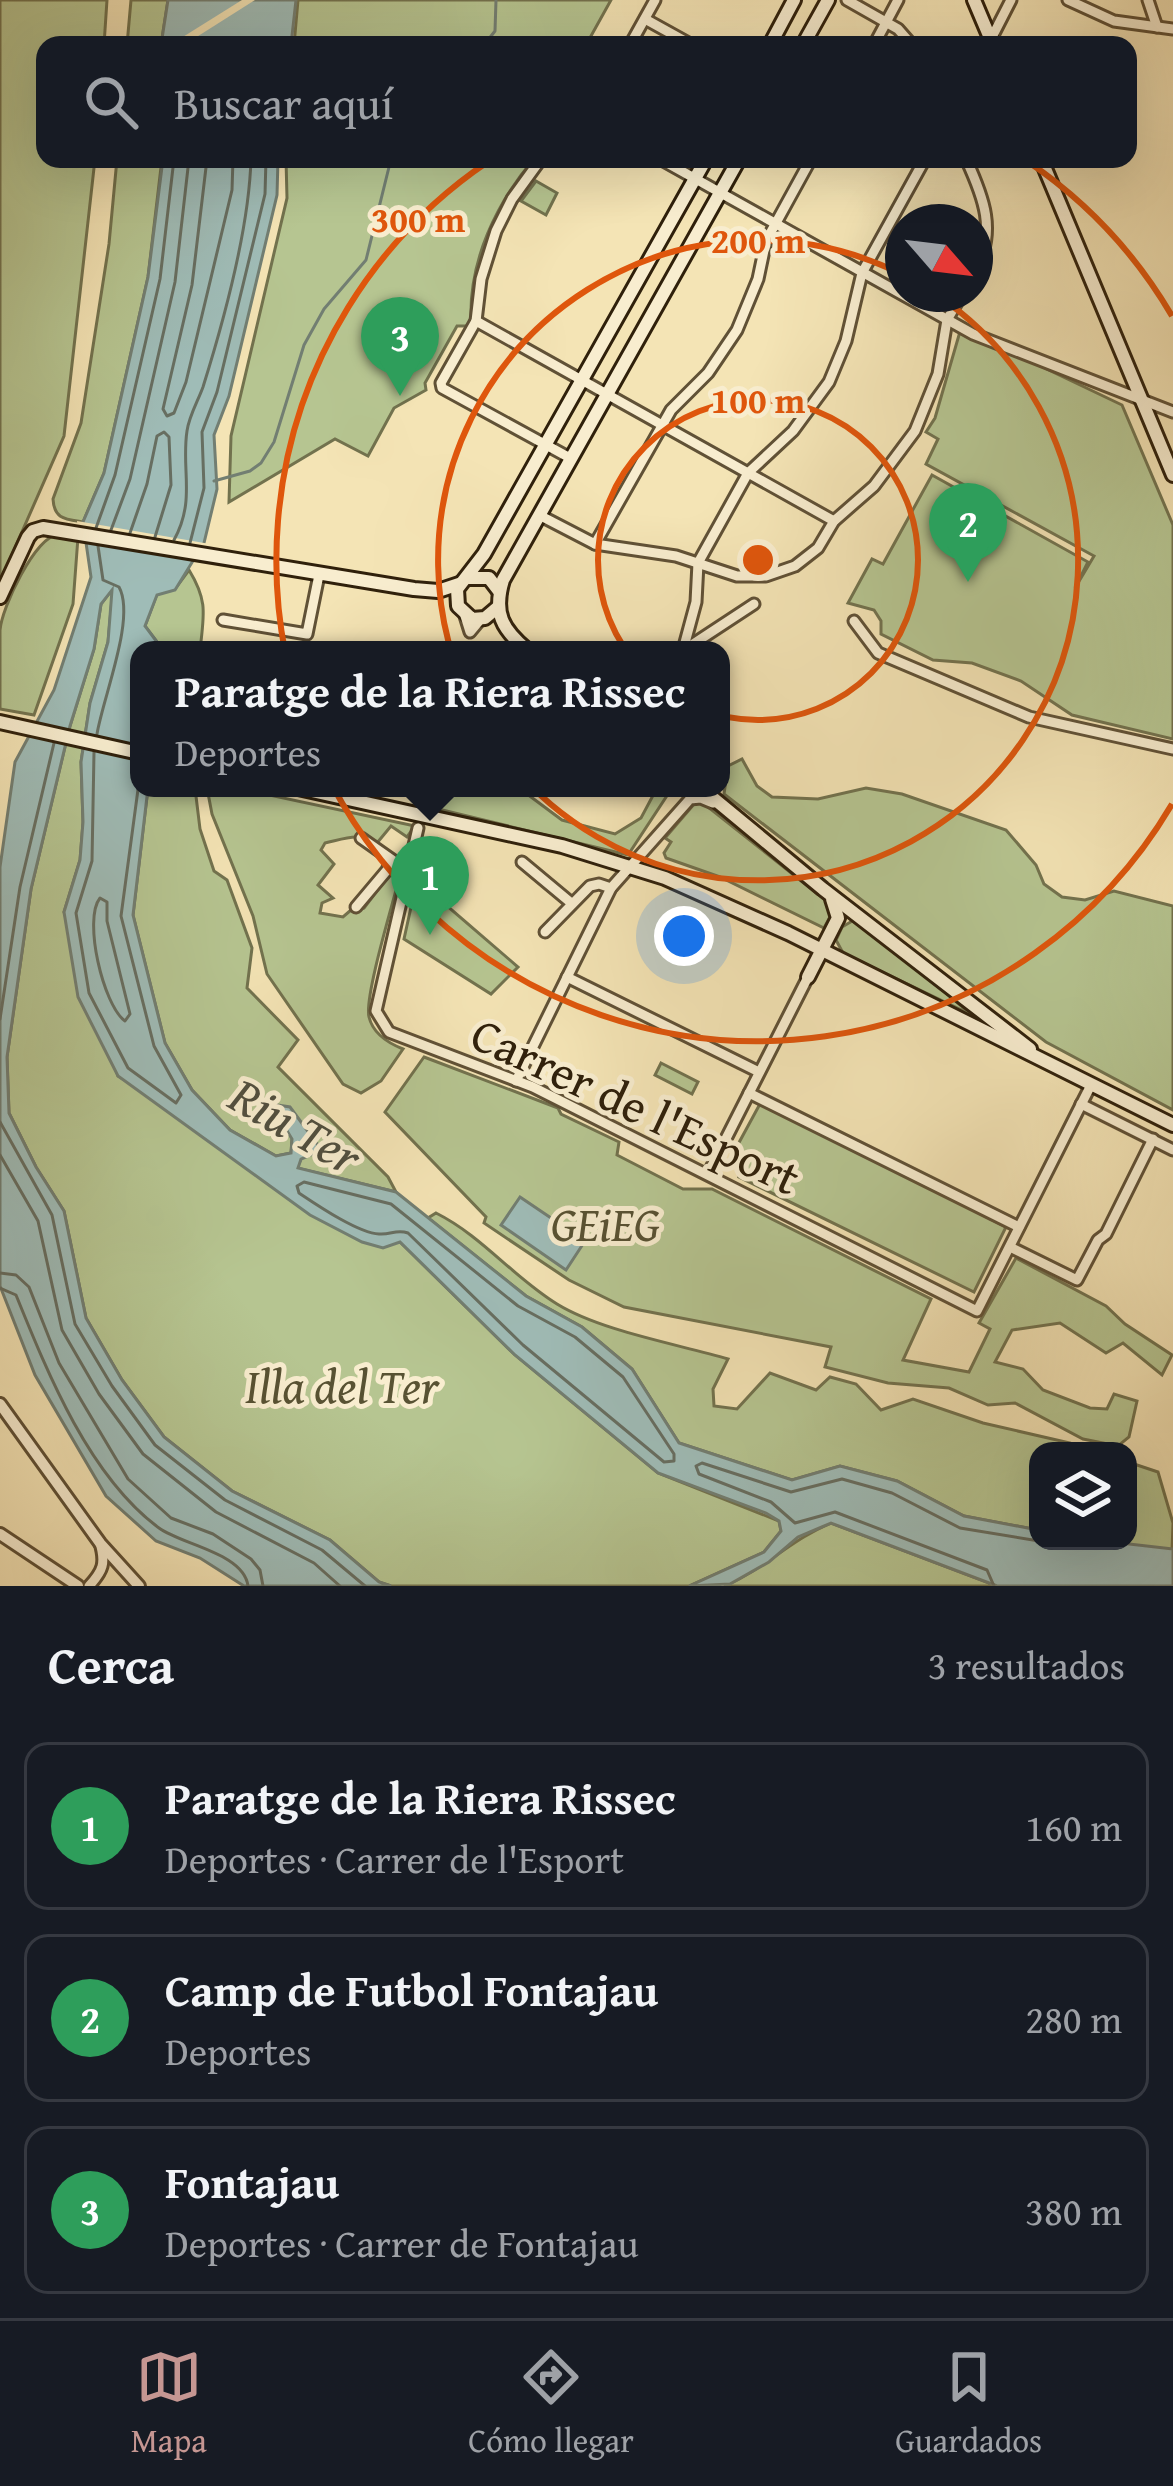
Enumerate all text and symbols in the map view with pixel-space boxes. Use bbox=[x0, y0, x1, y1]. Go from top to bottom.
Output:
search box bbox=[36, 36, 1137, 168]
icon: search bbox=[78, 69, 144, 135]
text: Buscar aquí bbox=[174, 70, 393, 135]
text: 300 m bbox=[371, 192, 466, 245]
north arrow bbox=[885, 204, 993, 312]
text: 200 m bbox=[711, 213, 806, 266]
pin: 3 bbox=[361, 297, 439, 396]
text: 100 m bbox=[711, 373, 806, 426]
pin: 2 bbox=[929, 483, 1007, 582]
centre of rings bbox=[737, 539, 779, 581]
popup bbox=[130, 641, 730, 797]
text: Paratge de la Riera Rissec bbox=[175, 658, 685, 723]
text: Deportes bbox=[175, 723, 321, 780]
pin: 1 bbox=[391, 836, 469, 935]
your location bbox=[654, 906, 714, 966]
street label: Carrer de l'Esport bbox=[460, 998, 812, 1212]
water label: Riu Ter bbox=[215, 1057, 378, 1194]
park label: GEiEG bbox=[551, 1188, 660, 1259]
park label: Illa del Ter bbox=[245, 1350, 440, 1421]
map controls bbox=[1029, 1442, 1137, 1550]
button: layers bbox=[1029, 1442, 1137, 1550]
text: Cerca bbox=[48, 1627, 174, 1702]
text: 3 resultados bbox=[928, 1636, 1125, 1693]
text: Paratge de la Riera Rissec bbox=[165, 1765, 676, 1830]
text: 1 bbox=[80, 1798, 100, 1855]
text: 160 m bbox=[1025, 1798, 1122, 1855]
text: Deportes · Carrer de l'Esport bbox=[165, 1830, 624, 1887]
text: Camp de Futbol Fontajau bbox=[165, 1957, 658, 2022]
text: 2 bbox=[80, 1990, 100, 2047]
text: 280 m bbox=[1025, 1990, 1122, 2047]
text: Deportes bbox=[165, 2022, 312, 2079]
text: Fontajau bbox=[165, 2149, 339, 2214]
text: 3 bbox=[80, 2182, 100, 2239]
text: 380 m bbox=[1025, 2182, 1122, 2239]
text: Deportes · Carrer de Fontajau bbox=[165, 2214, 639, 2271]
tab: Mapa bbox=[131, 2344, 207, 2464]
tab: Cómo llegar bbox=[468, 2344, 634, 2464]
tab: Guardados bbox=[895, 2344, 1042, 2464]

